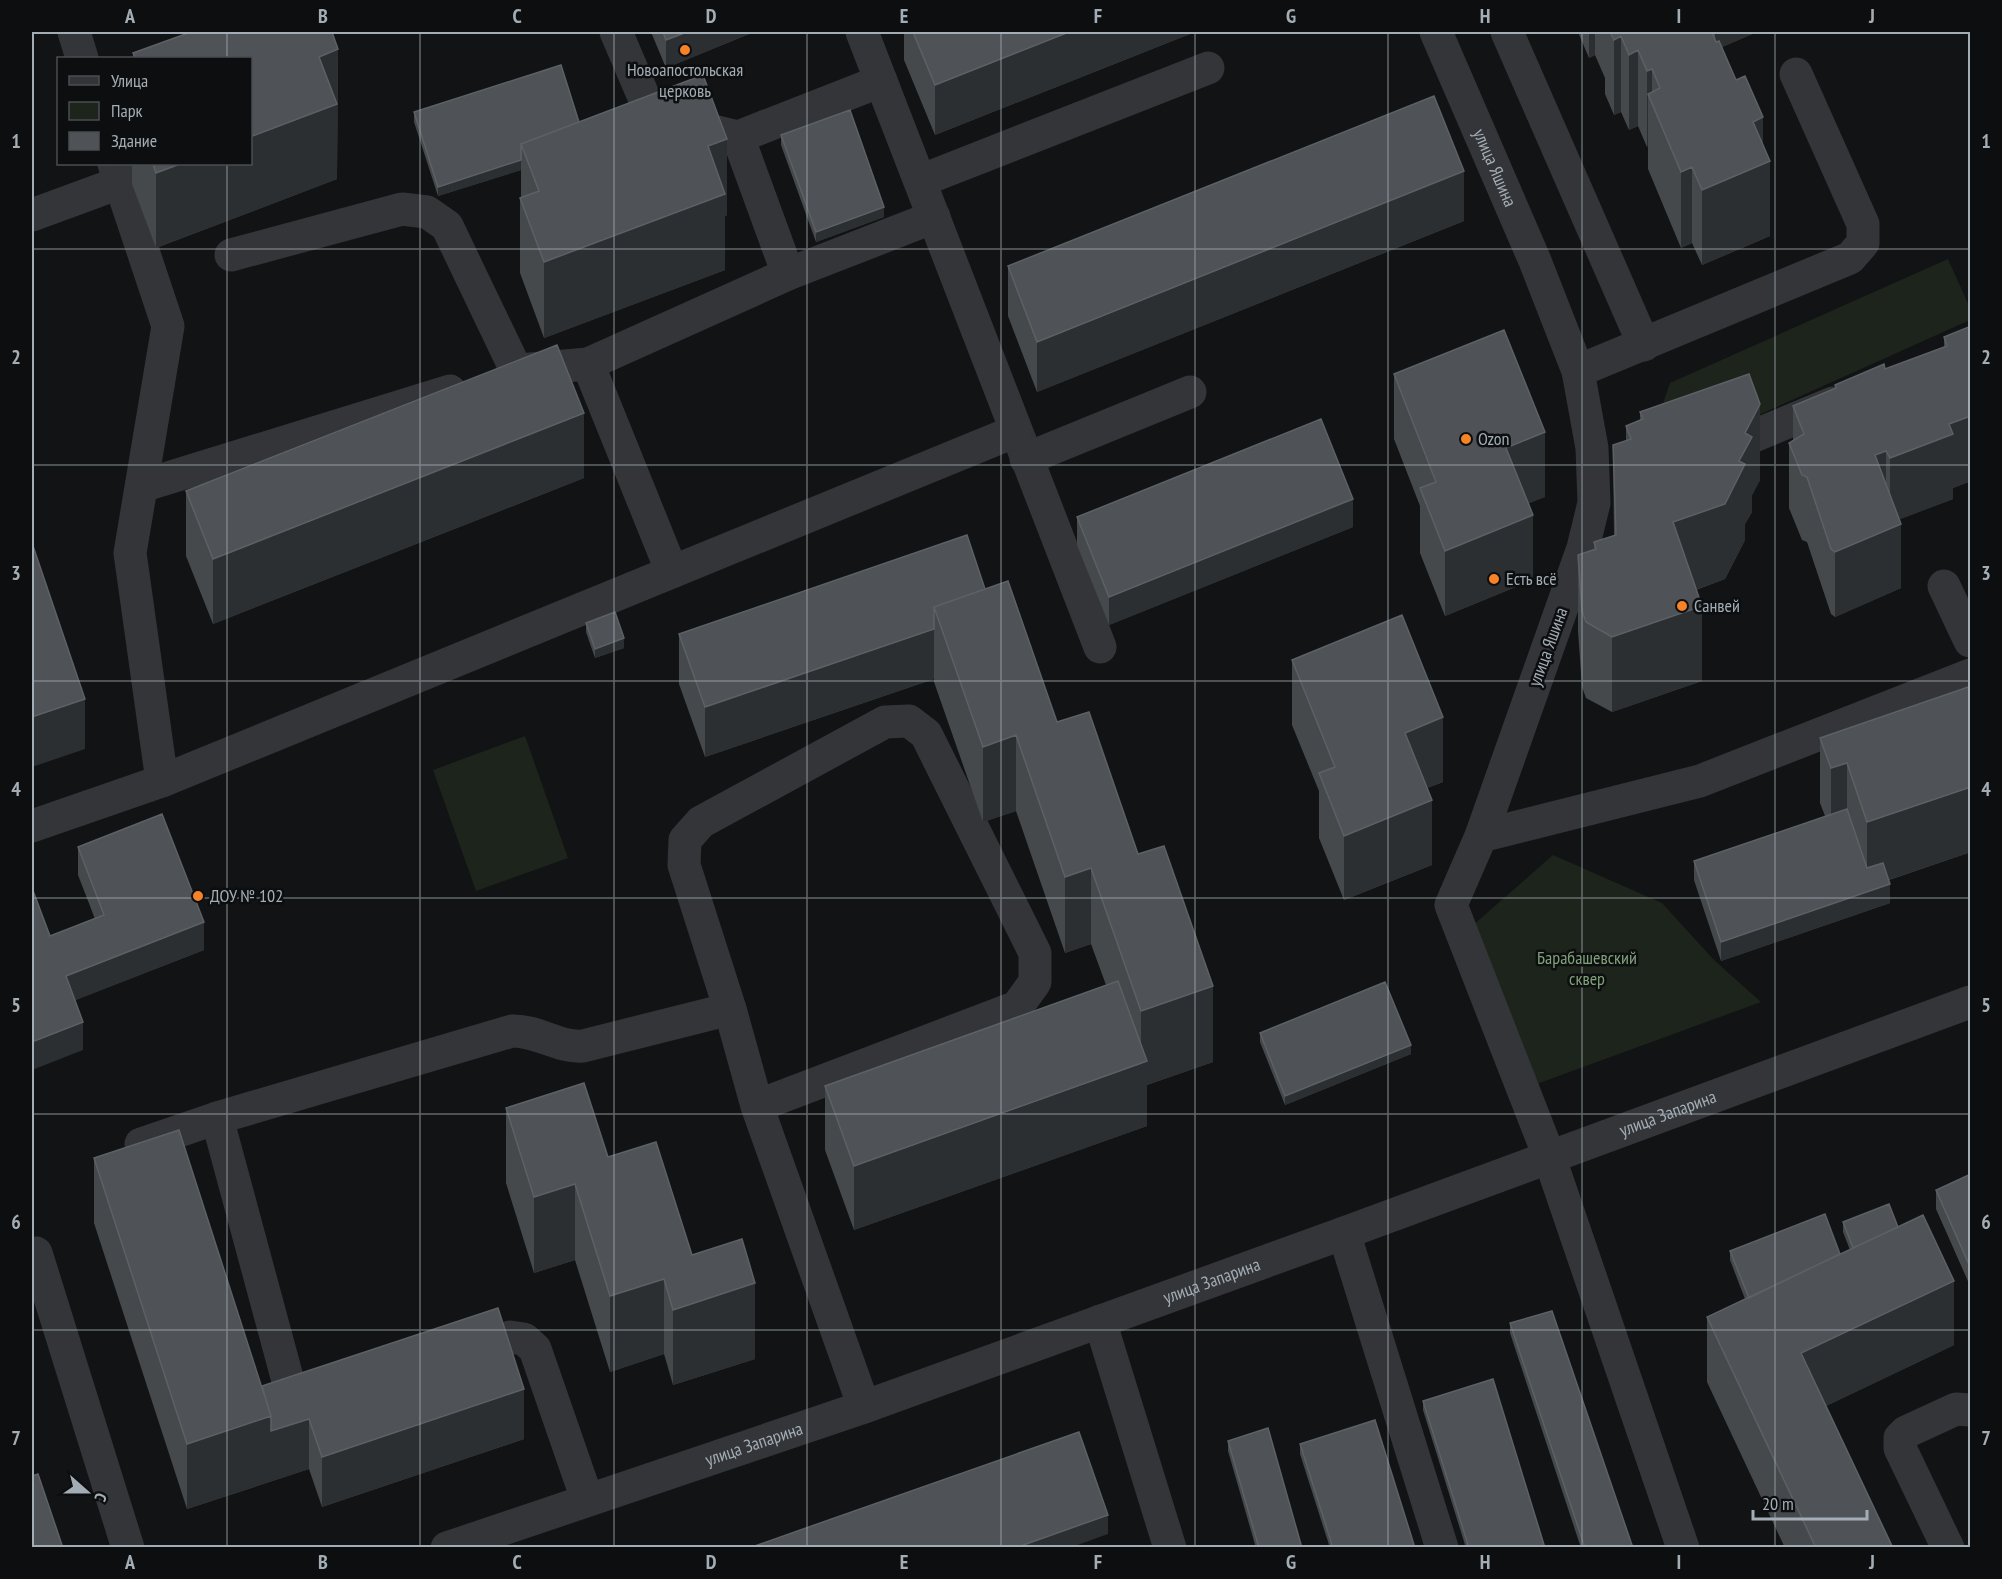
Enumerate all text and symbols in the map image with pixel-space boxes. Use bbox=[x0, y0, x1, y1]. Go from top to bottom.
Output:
text: A bbox=[124, 3, 136, 29]
text: B bbox=[318, 3, 328, 29]
text: C bbox=[512, 3, 522, 29]
text: D bbox=[706, 3, 717, 29]
text: E bbox=[900, 3, 908, 29]
text: F bbox=[1094, 3, 1102, 29]
text: G bbox=[1286, 3, 1296, 29]
text: H bbox=[1480, 3, 1490, 29]
text: I bbox=[1677, 3, 1681, 29]
text: J bbox=[1868, 3, 1875, 29]
marker: Новоапостольская церковь bbox=[678, 43, 692, 57]
legend bbox=[57, 57, 252, 165]
place label: Новоапостольская церковь bbox=[627, 58, 743, 102]
text: Улица bbox=[111, 69, 148, 92]
text: Парк bbox=[111, 99, 142, 122]
street label: улица Яшина bbox=[1468, 125, 1522, 210]
text: 1 bbox=[11, 128, 21, 154]
text: 1 bbox=[1981, 128, 1991, 154]
text: Здание bbox=[111, 129, 157, 152]
text: 2 bbox=[11, 344, 21, 370]
text: 2 bbox=[1981, 344, 1991, 370]
place label: Ozon bbox=[1478, 427, 1510, 450]
marker: Ozon bbox=[1459, 432, 1473, 446]
text: 3 bbox=[11, 560, 21, 586]
text: 3 bbox=[1981, 560, 1991, 586]
place label: Есть всё bbox=[1506, 567, 1557, 590]
marker: Есть всё bbox=[1487, 572, 1501, 586]
place label: Санвей bbox=[1694, 594, 1740, 617]
marker: Санвей bbox=[1675, 599, 1689, 613]
street label: улица Яшина bbox=[1523, 604, 1572, 690]
text: 4 bbox=[11, 776, 21, 802]
text: 4 bbox=[1981, 776, 1991, 802]
place label: ДОУ № 102 bbox=[210, 884, 283, 907]
marker: ДОУ № 102 bbox=[191, 889, 205, 903]
park label: Барабашевский сквер bbox=[1537, 946, 1637, 990]
text: 5 bbox=[11, 992, 21, 1018]
text: 5 bbox=[1981, 992, 1991, 1018]
street label: улица Запарина bbox=[1616, 1085, 1719, 1141]
text: 6 bbox=[11, 1209, 21, 1235]
text: 6 bbox=[1981, 1209, 1991, 1235]
street label: улица Запарина bbox=[1160, 1252, 1263, 1309]
street label: улица Запарина bbox=[702, 1417, 806, 1471]
text: 7 bbox=[11, 1425, 21, 1451]
text: 7 bbox=[1981, 1425, 1991, 1451]
north arrow bbox=[57, 1462, 117, 1522]
scale bar bbox=[1753, 1483, 1867, 1521]
text: С bbox=[90, 1490, 112, 1505]
text: 20 m bbox=[1762, 1492, 1794, 1515]
text: A bbox=[124, 1549, 136, 1575]
text: B bbox=[318, 1549, 328, 1575]
text: C bbox=[512, 1549, 522, 1575]
text: D bbox=[706, 1549, 717, 1575]
text: E bbox=[900, 1549, 908, 1575]
text: F bbox=[1094, 1549, 1102, 1575]
text: G bbox=[1286, 1549, 1296, 1575]
text: H bbox=[1480, 1549, 1490, 1575]
text: I bbox=[1677, 1549, 1681, 1575]
text: J bbox=[1868, 1549, 1875, 1575]

